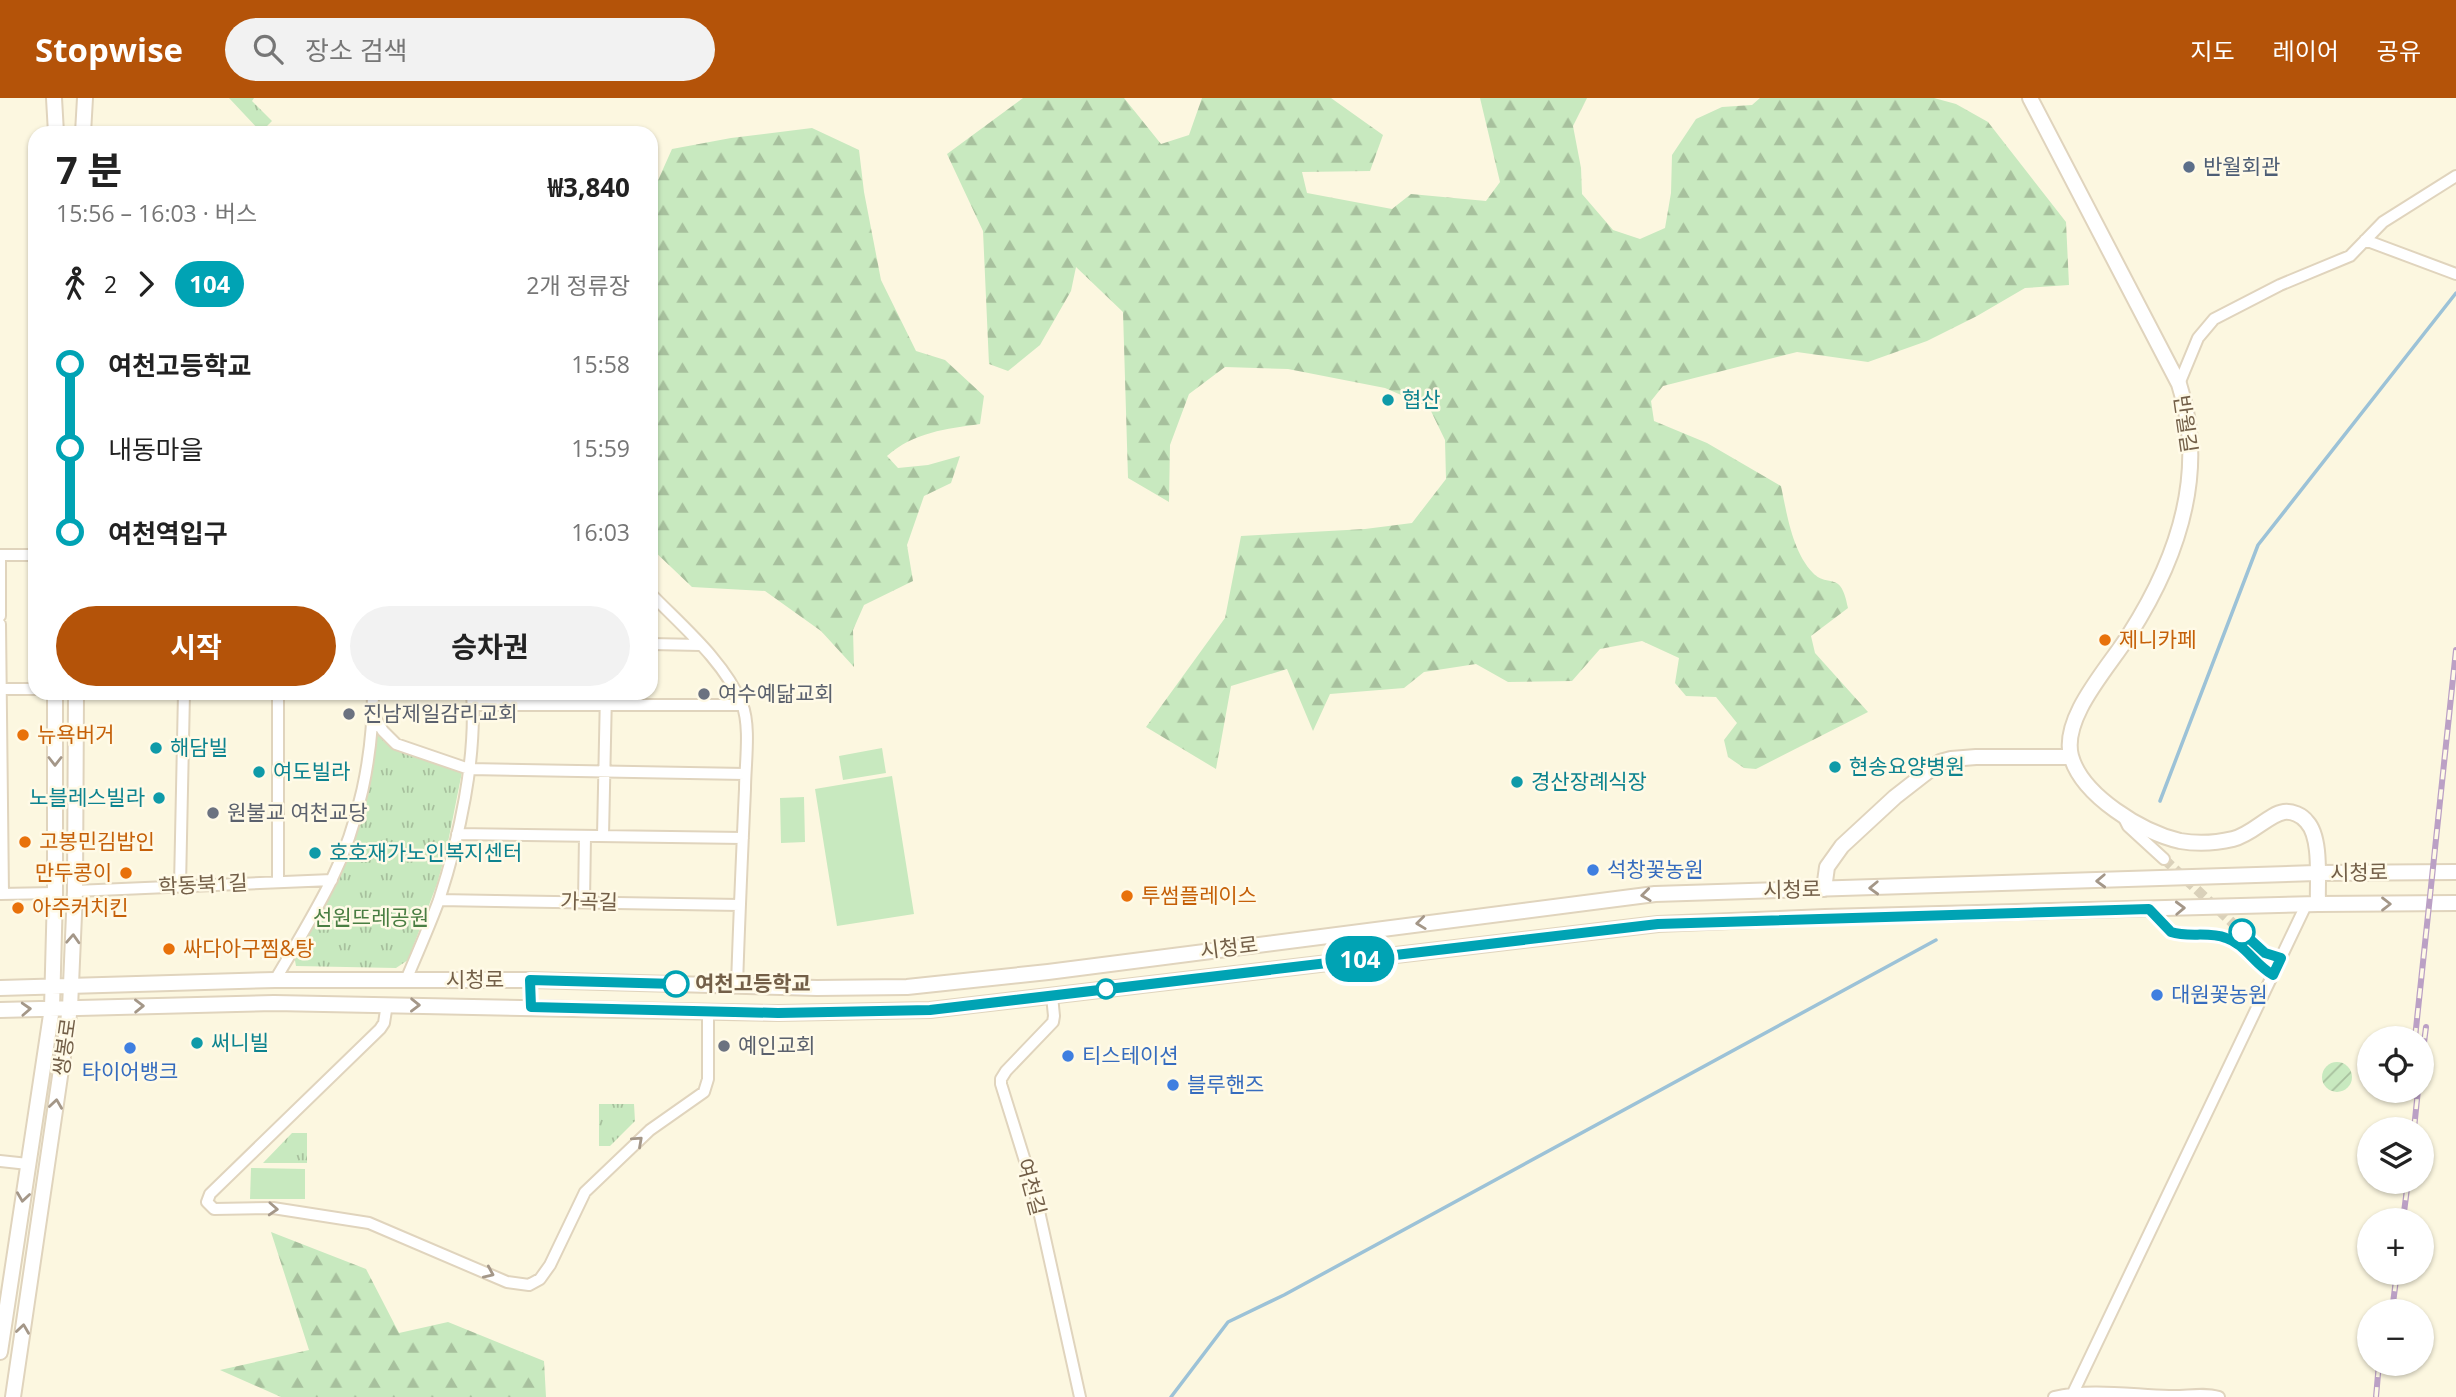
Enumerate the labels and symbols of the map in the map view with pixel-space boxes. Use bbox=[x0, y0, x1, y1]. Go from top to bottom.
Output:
place label: 반월회관 bbox=[2203, 152, 2280, 180]
marker: 반월회관 bbox=[2181, 159, 2197, 175]
place label: 협산 bbox=[1402, 385, 1441, 413]
marker: 협산 bbox=[1380, 392, 1396, 408]
street label: 반월길 bbox=[2168, 393, 2204, 455]
place label: 제니카페 bbox=[2119, 625, 2196, 653]
marker: 제니카페 bbox=[2097, 632, 2113, 648]
place label: 여수예닮교회 bbox=[718, 679, 834, 707]
marker: 여수예닮교회 bbox=[696, 686, 712, 702]
place label: 진남제일감리교회 bbox=[363, 699, 518, 727]
marker: 진남제일감리교회 bbox=[341, 706, 357, 722]
place label: 뉴욕버거 bbox=[37, 720, 114, 748]
marker: 뉴욕버거 bbox=[15, 727, 31, 743]
place label: 해담빌 bbox=[170, 733, 228, 761]
marker: 해담빌 bbox=[148, 740, 164, 756]
place label: 현송요양병원 bbox=[1849, 752, 1965, 780]
one-way arrow bbox=[47, 756, 63, 767]
place label: 여도빌라 bbox=[273, 757, 350, 785]
marker: 현송요양병원 bbox=[1827, 759, 1843, 775]
marker: 여도빌라 bbox=[251, 764, 267, 780]
place label: 경산장례식장 bbox=[1531, 767, 1647, 795]
marker: 경산장례식장 bbox=[1509, 774, 1525, 790]
place label: 노블레스빌라 bbox=[29, 783, 145, 811]
marker: 노블레스빌라 bbox=[151, 790, 167, 806]
place label: 원불교 여천교당 bbox=[227, 798, 368, 826]
marker: 원불교 여천교당 bbox=[205, 805, 221, 821]
place label: 고봉민김밥인 bbox=[39, 827, 155, 855]
marker: 고봉민김밥인 bbox=[17, 834, 33, 850]
place label: 호호재가노인복지센터 bbox=[329, 838, 522, 866]
marker: 호호재가노인복지센터 bbox=[307, 845, 323, 861]
place label: 석창꽃농원 bbox=[1607, 855, 1704, 883]
street label: 시청로 bbox=[2330, 857, 2388, 887]
place label: 만두콩이 bbox=[35, 858, 112, 886]
marker: 석창꽃농원 bbox=[1585, 862, 1601, 878]
marker: 만두콩이 bbox=[118, 865, 134, 881]
street label: 학동북1길 bbox=[158, 868, 248, 900]
one-way arrow bbox=[2095, 873, 2106, 888]
street label: 시청로 bbox=[1763, 874, 1821, 904]
one-way arrow bbox=[1868, 880, 1879, 895]
place label: 투썸플레이스 bbox=[1141, 881, 1257, 909]
street label: 가곡길 bbox=[560, 886, 618, 916]
one-way arrow bbox=[1640, 887, 1652, 902]
marker: 투썸플레이스 bbox=[1119, 888, 1135, 904]
place label: 아주커치킨 bbox=[32, 893, 129, 921]
one-way arrow bbox=[2382, 896, 2392, 912]
marker: 아주커치킨 bbox=[10, 900, 26, 916]
one-way arrow bbox=[2176, 900, 2186, 916]
park label: 선원뜨레공원 bbox=[313, 903, 429, 931]
one-way arrow bbox=[1415, 916, 1427, 931]
unlabelled marker bbox=[2229, 919, 2255, 945]
street label: 시청로 bbox=[1198, 930, 1259, 964]
one-way arrow bbox=[65, 933, 80, 944]
place label: 싸다아구찜&탕 bbox=[183, 934, 314, 962]
line badge: 104 bbox=[1320, 936, 1400, 982]
marker: 싸다아구찜&탕 bbox=[161, 941, 177, 957]
street label: 시청로 bbox=[446, 965, 504, 993]
place label: 여천고등학교 bbox=[695, 969, 811, 997]
marker: 여천고등학교 bbox=[663, 971, 689, 997]
unlabelled marker bbox=[1096, 979, 1116, 999]
place label: 대원꽃농원 bbox=[2171, 980, 2268, 1008]
marker: 대원꽃농원 bbox=[2149, 987, 2165, 1003]
one-way arrow bbox=[410, 997, 421, 1012]
one-way arrow bbox=[133, 999, 144, 1014]
one-way arrow bbox=[21, 1002, 32, 1017]
street label: 쌍봉로 bbox=[46, 1016, 82, 1078]
place label: 써니빌 bbox=[211, 1028, 269, 1056]
place label: 예인교회 bbox=[738, 1031, 815, 1059]
marker: 써니빌 bbox=[189, 1035, 205, 1051]
marker: 예인교회 bbox=[716, 1038, 732, 1054]
marker: 타이어뱅크 bbox=[122, 1040, 138, 1056]
place label: 티스테이션 bbox=[1082, 1041, 1179, 1069]
marker: 티스테이션 bbox=[1060, 1048, 1076, 1064]
place label: 타이어뱅크 bbox=[82, 1057, 178, 1085]
place label: 블루핸즈 bbox=[1187, 1070, 1264, 1098]
marker: 블루핸즈 bbox=[1165, 1077, 1181, 1093]
one-way arrow bbox=[48, 1099, 63, 1110]
one-way arrow bbox=[630, 1136, 643, 1149]
street label: 여천길 bbox=[1011, 1155, 1053, 1218]
one-way arrow bbox=[16, 1191, 31, 1202]
one-way arrow bbox=[267, 1202, 278, 1217]
one-way arrow bbox=[482, 1265, 494, 1279]
one-way arrow bbox=[15, 1324, 30, 1335]

